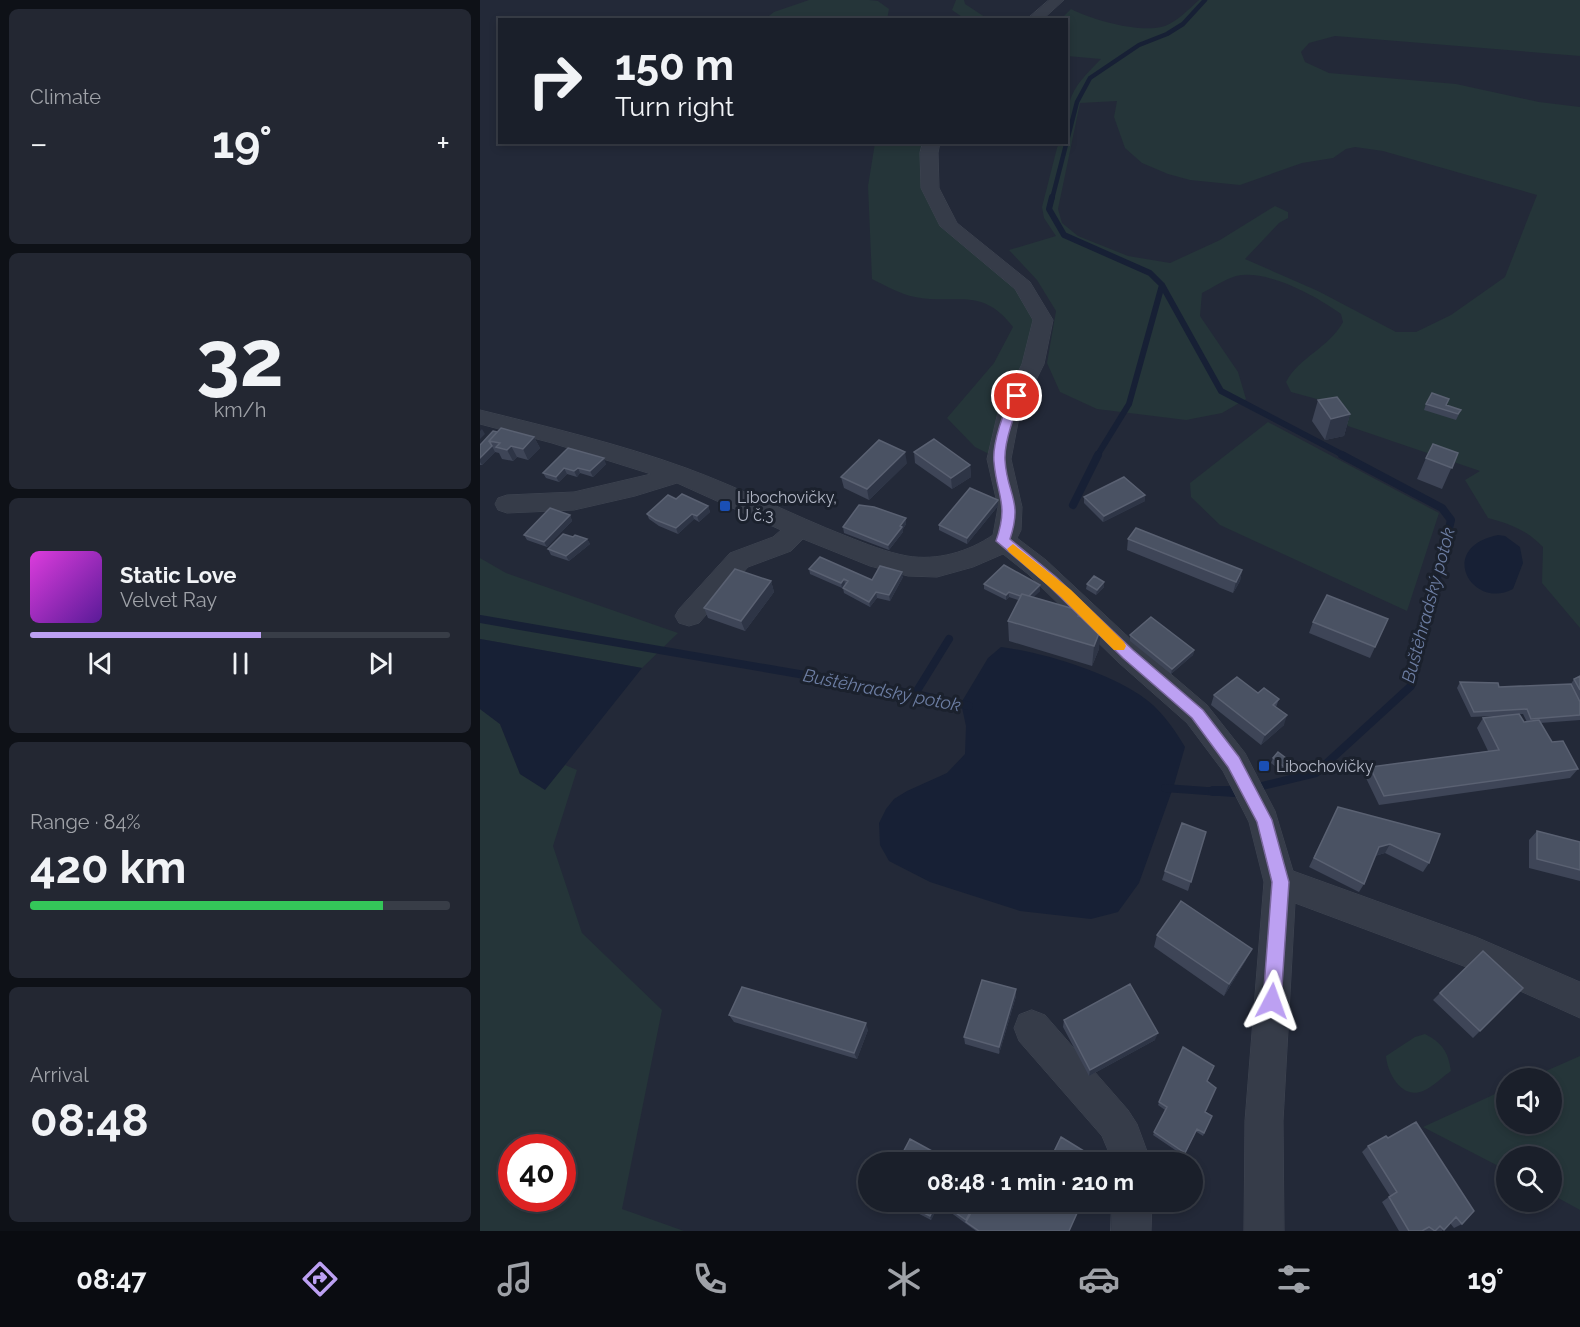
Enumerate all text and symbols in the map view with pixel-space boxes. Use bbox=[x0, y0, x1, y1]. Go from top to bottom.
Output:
text: 150 m bbox=[615, 41, 734, 90]
icon: right bbox=[516, 42, 594, 120]
text: Climate bbox=[30, 85, 101, 109]
text: Turn right bbox=[615, 91, 734, 122]
text: 19° bbox=[212, 116, 272, 169]
text: − bbox=[30, 124, 48, 163]
text: + bbox=[436, 124, 450, 163]
text: 32 bbox=[196, 313, 284, 404]
pin bbox=[991, 370, 1042, 421]
icon: arrive bbox=[1000, 379, 1033, 412]
text: km/h bbox=[214, 398, 266, 422]
place label: Libochovičky, U č.3 bbox=[737, 488, 837, 525]
marker: Libochovičky, U č.3 bbox=[718, 499, 732, 513]
water label: Buštěhradský potok bbox=[1397, 525, 1459, 685]
text: Static Love bbox=[120, 562, 237, 588]
text: Velvet Ray bbox=[120, 588, 217, 612]
icon: previous bbox=[84, 647, 117, 680]
icon: pause bbox=[224, 647, 257, 680]
icon: next bbox=[364, 647, 397, 680]
water label: Buštěhradský potok bbox=[801, 664, 963, 716]
place label: Libochovičky bbox=[1276, 757, 1374, 776]
marker: Libochovičky bbox=[1257, 759, 1271, 773]
text: Range · 84% bbox=[30, 810, 141, 834]
text: 420 km bbox=[30, 841, 187, 894]
position arrow bbox=[1240, 969, 1304, 1033]
text: Arrival bbox=[30, 1063, 89, 1087]
map controls bbox=[1496, 1068, 1562, 1212]
button: sound bbox=[1496, 1068, 1562, 1134]
text: 08:48 bbox=[30, 1094, 149, 1147]
speed limit sign: 40 bbox=[498, 1134, 576, 1212]
button: search bbox=[1496, 1146, 1562, 1212]
text: 08:48 · 1 min · 210 m bbox=[927, 1169, 1134, 1195]
icon: directions bbox=[299, 1258, 341, 1300]
icon: music bbox=[494, 1258, 536, 1300]
icon: phone bbox=[689, 1258, 731, 1300]
icon: climate bbox=[883, 1258, 925, 1300]
icon: car bbox=[1078, 1258, 1120, 1300]
icon: filters bbox=[1273, 1258, 1315, 1300]
text: 08:47 bbox=[76, 1264, 146, 1295]
text: 19° bbox=[1467, 1264, 1504, 1295]

